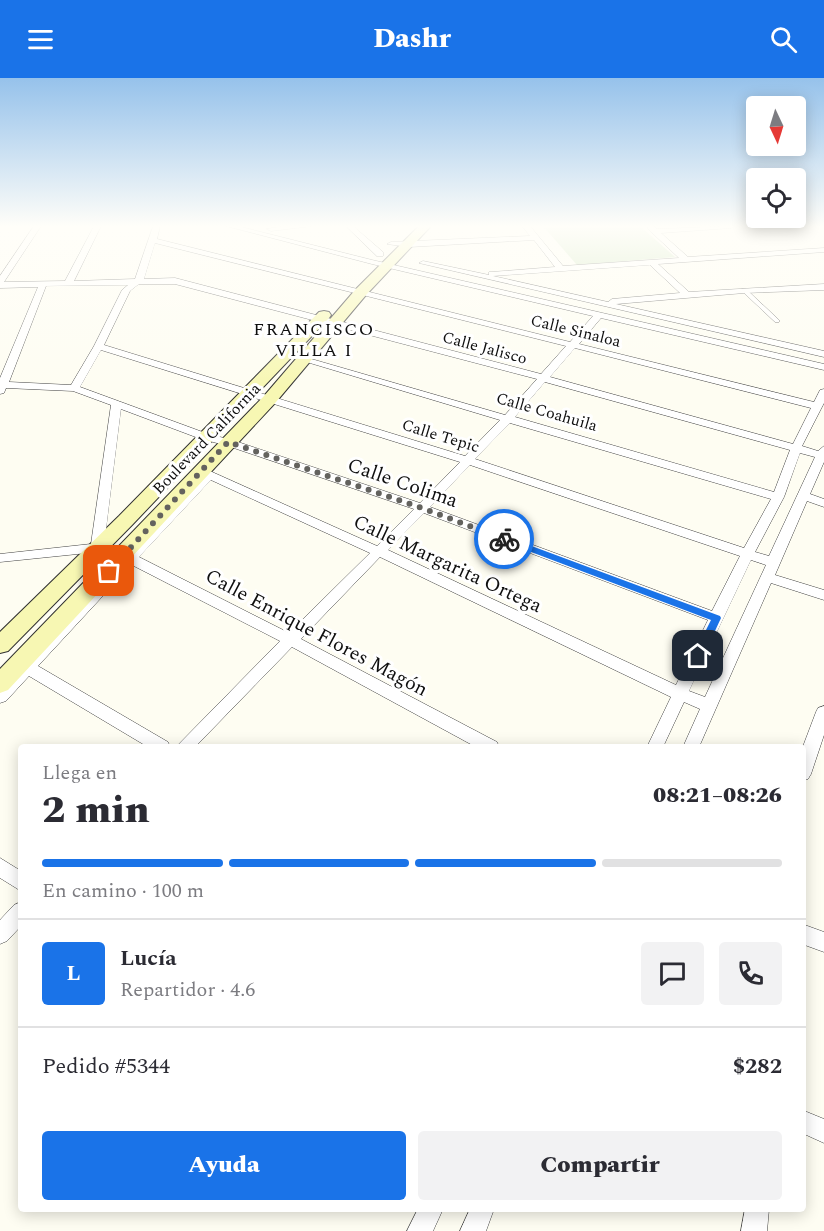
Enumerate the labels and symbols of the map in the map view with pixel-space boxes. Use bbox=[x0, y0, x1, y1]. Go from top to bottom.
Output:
north arrow bbox=[746, 96, 806, 156]
street label: Calle Sinaloa bbox=[528, 308, 624, 354]
district label: FRANCISCO VILLA I bbox=[253, 316, 375, 364]
street label: Calle Jalisco bbox=[440, 325, 530, 371]
street label: Boulevard California bbox=[147, 377, 267, 500]
street label: Calle Coahuila bbox=[493, 386, 600, 438]
street label: Calle Tepic bbox=[399, 413, 482, 459]
street label: Calle Colima bbox=[343, 450, 462, 516]
street label: Calle Margarita Ortega bbox=[348, 507, 547, 621]
courier bbox=[474, 509, 534, 569]
pin bbox=[83, 545, 134, 596]
street label: Calle Enrique Flores Magón bbox=[200, 561, 433, 704]
pin bbox=[672, 630, 723, 681]

